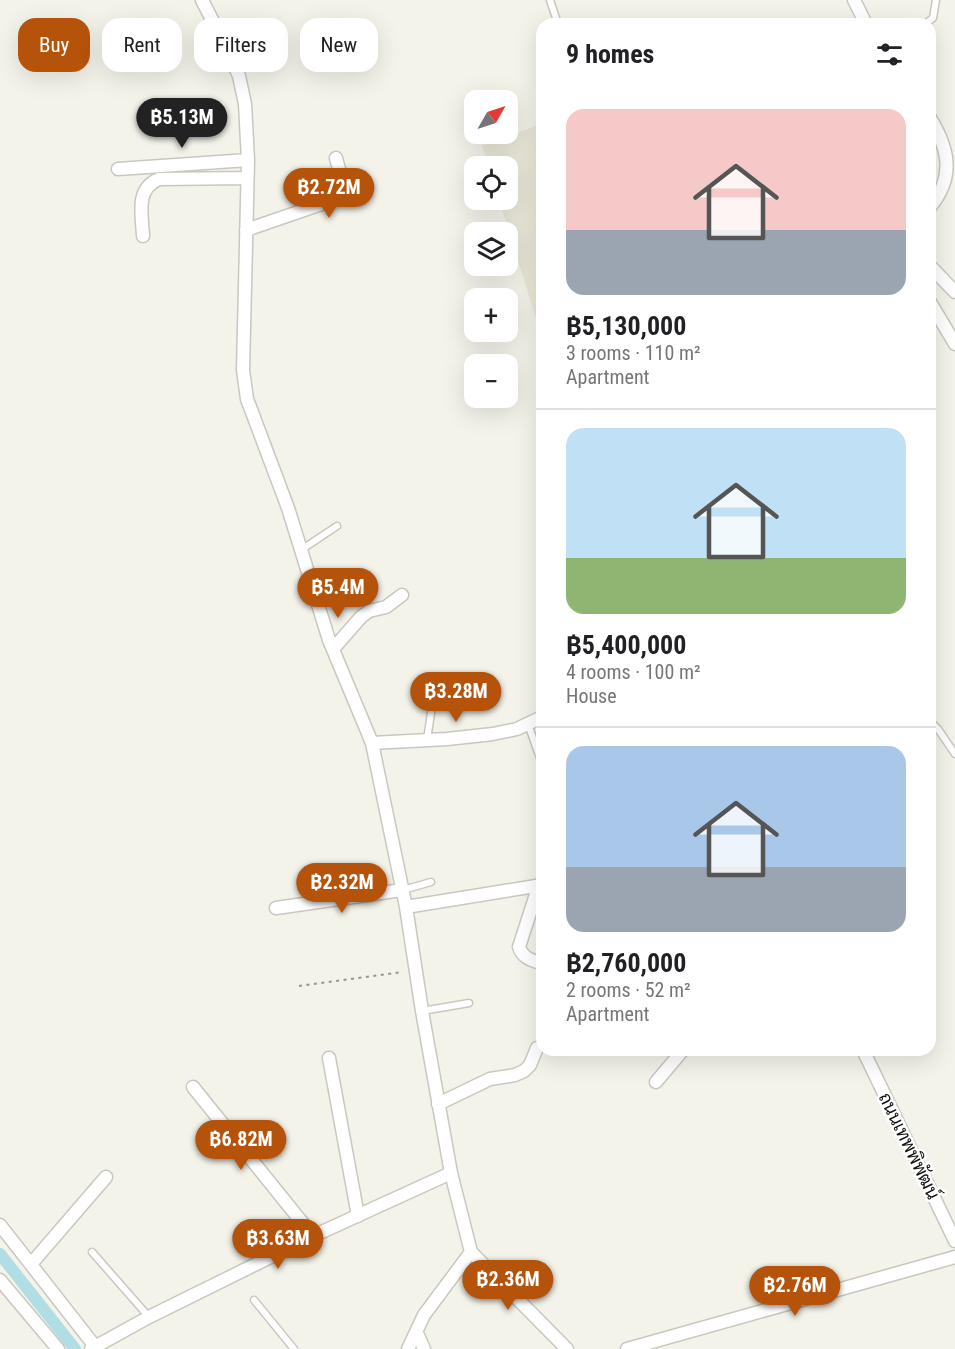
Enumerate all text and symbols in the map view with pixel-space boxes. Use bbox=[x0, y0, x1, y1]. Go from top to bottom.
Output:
chip: Buy bbox=[18, 18, 90, 72]
chip: Rent bbox=[102, 18, 182, 72]
chip: Filters bbox=[194, 18, 288, 72]
chip: New bbox=[300, 18, 378, 72]
icon: filters bbox=[873, 38, 906, 71]
text: 9 homes bbox=[566, 39, 654, 69]
north arrow bbox=[464, 90, 518, 144]
map controls bbox=[464, 90, 518, 408]
pin: ฿5.13M bbox=[133, 98, 231, 149]
text: ฿5.13M bbox=[150, 105, 214, 129]
icon: home bbox=[682, 148, 790, 256]
button: locate bbox=[464, 156, 518, 210]
pin: ฿2.72M bbox=[280, 168, 378, 219]
text: ฿2.72M bbox=[297, 175, 361, 199]
button: layers bbox=[464, 222, 518, 276]
button: + bbox=[464, 288, 518, 342]
text: ฿5,130,000 bbox=[566, 311, 686, 341]
text: 3 rooms · 110 m² bbox=[566, 341, 701, 365]
button: − bbox=[464, 354, 518, 408]
text: Apartment bbox=[566, 365, 650, 389]
icon: home bbox=[682, 467, 790, 575]
pin: ฿5.4M bbox=[296, 568, 380, 619]
text: ฿5.4M bbox=[311, 575, 365, 599]
text: ฿5,400,000 bbox=[566, 630, 686, 660]
text: 4 rooms · 100 m² bbox=[566, 660, 701, 684]
pin: ฿3.28M bbox=[407, 672, 505, 723]
text: ฿3.28M bbox=[424, 679, 488, 703]
text: House bbox=[566, 684, 617, 708]
icon: home bbox=[682, 785, 790, 893]
pin: ฿2.32M bbox=[293, 863, 391, 914]
text: ฿2.32M bbox=[310, 870, 374, 894]
text: ฿2,760,000 bbox=[566, 948, 686, 978]
text: 2 rooms · 52 m² bbox=[566, 978, 691, 1002]
text: Apartment bbox=[566, 1002, 650, 1026]
street label: ถนนเทพพิพัฒน์ bbox=[875, 1088, 946, 1203]
pin: ฿6.82M bbox=[192, 1120, 290, 1171]
text: ฿6.82M bbox=[209, 1127, 273, 1151]
pin: ฿3.63M bbox=[229, 1219, 327, 1270]
text: ฿3.63M bbox=[246, 1226, 310, 1250]
pin: ฿2.36M bbox=[459, 1260, 557, 1311]
pin: ฿2.76M bbox=[746, 1266, 844, 1317]
text: ฿2.36M bbox=[476, 1267, 540, 1291]
text: ฿2.76M bbox=[763, 1273, 827, 1297]

